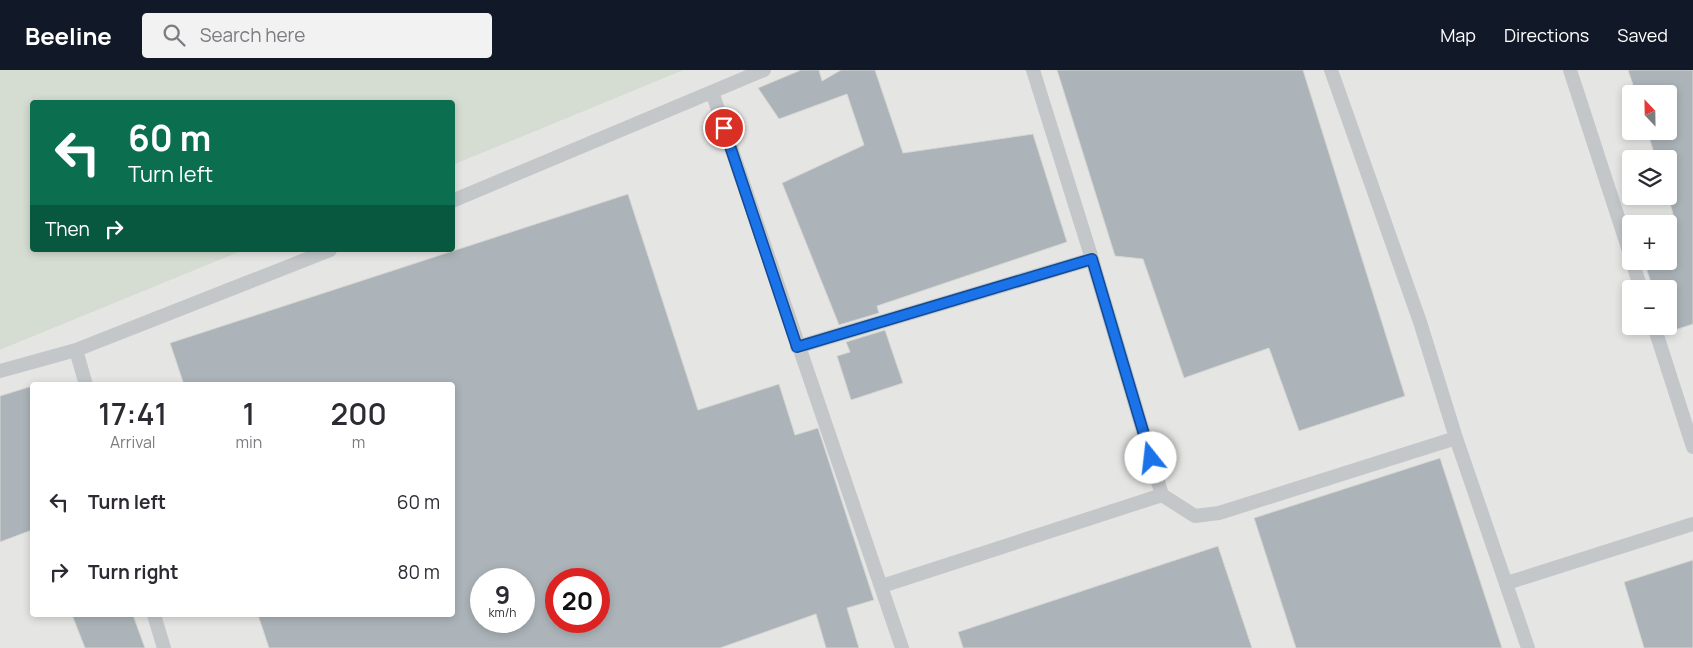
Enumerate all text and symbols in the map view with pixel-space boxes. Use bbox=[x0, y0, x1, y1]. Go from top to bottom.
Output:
search box bbox=[142, 13, 492, 58]
text: Beeline bbox=[25, 19, 112, 52]
icon: search bbox=[160, 21, 188, 49]
text: Search here bbox=[200, 22, 305, 48]
text: Map bbox=[1440, 23, 1476, 47]
text: Directions bbox=[1504, 23, 1589, 47]
text: Saved bbox=[1617, 23, 1668, 47]
north arrow bbox=[1622, 85, 1678, 140]
map controls bbox=[1622, 85, 1677, 335]
pin bbox=[703, 107, 745, 149]
text: 60 m bbox=[128, 114, 211, 162]
icon: arrive bbox=[710, 114, 738, 142]
icon: left bbox=[45, 120, 110, 185]
button: layers bbox=[1622, 150, 1677, 205]
text: Turn left bbox=[128, 159, 213, 189]
icon: right bbox=[100, 215, 128, 243]
button: + bbox=[1622, 215, 1677, 270]
text: Then bbox=[45, 216, 90, 242]
button: − bbox=[1622, 280, 1677, 335]
text: 17:41 bbox=[98, 393, 167, 434]
text: 1 bbox=[243, 393, 255, 434]
text: 200 bbox=[331, 393, 387, 434]
text: Arrival bbox=[110, 431, 156, 453]
text: min bbox=[235, 431, 262, 453]
text: m bbox=[352, 431, 365, 453]
position arrow bbox=[1124, 431, 1176, 483]
icon: left bbox=[45, 488, 73, 516]
text: Turn left bbox=[88, 489, 166, 515]
text: 60 m bbox=[397, 489, 440, 515]
icon: right bbox=[45, 558, 73, 586]
text: Turn right bbox=[88, 559, 178, 585]
text: 80 m bbox=[397, 559, 440, 585]
speed limit sign: 20 bbox=[545, 568, 610, 633]
text: 9 bbox=[495, 577, 510, 612]
text: km/h bbox=[489, 604, 516, 621]

